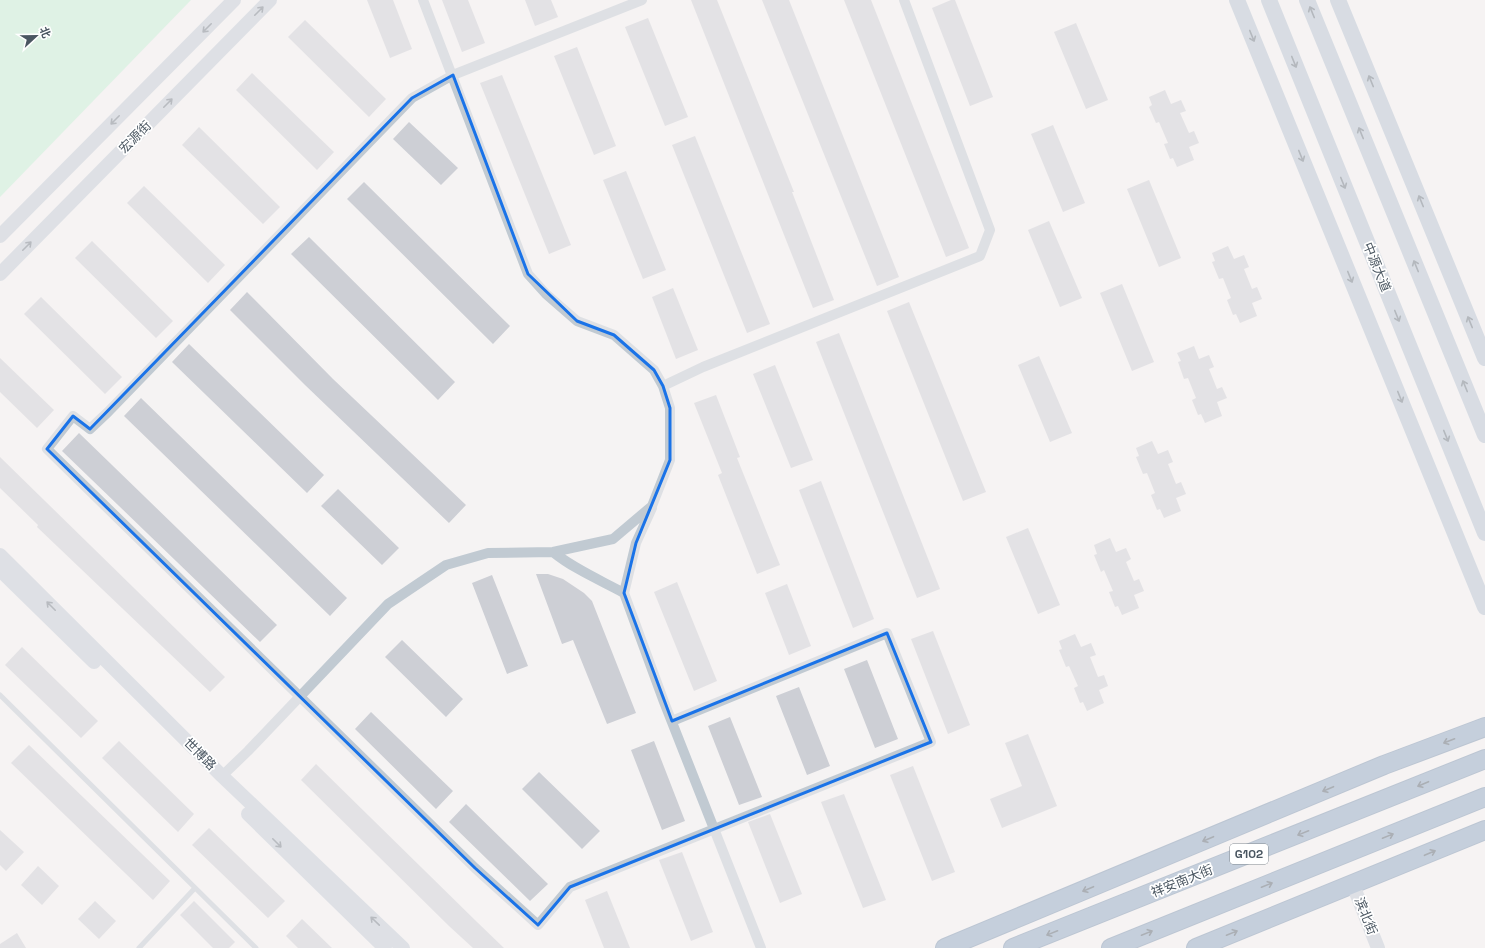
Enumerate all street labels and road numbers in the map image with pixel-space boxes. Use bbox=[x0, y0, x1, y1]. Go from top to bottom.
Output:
street label: 宏源街 bbox=[115, 117, 155, 157]
street label: 中源大道 bbox=[1359, 240, 1395, 294]
street label: 世博路 bbox=[180, 734, 220, 774]
road number: G102 bbox=[1230, 844, 1268, 864]
street label: 祥安南大街 bbox=[1149, 861, 1215, 901]
street label: 滨北街 bbox=[1351, 895, 1381, 937]

